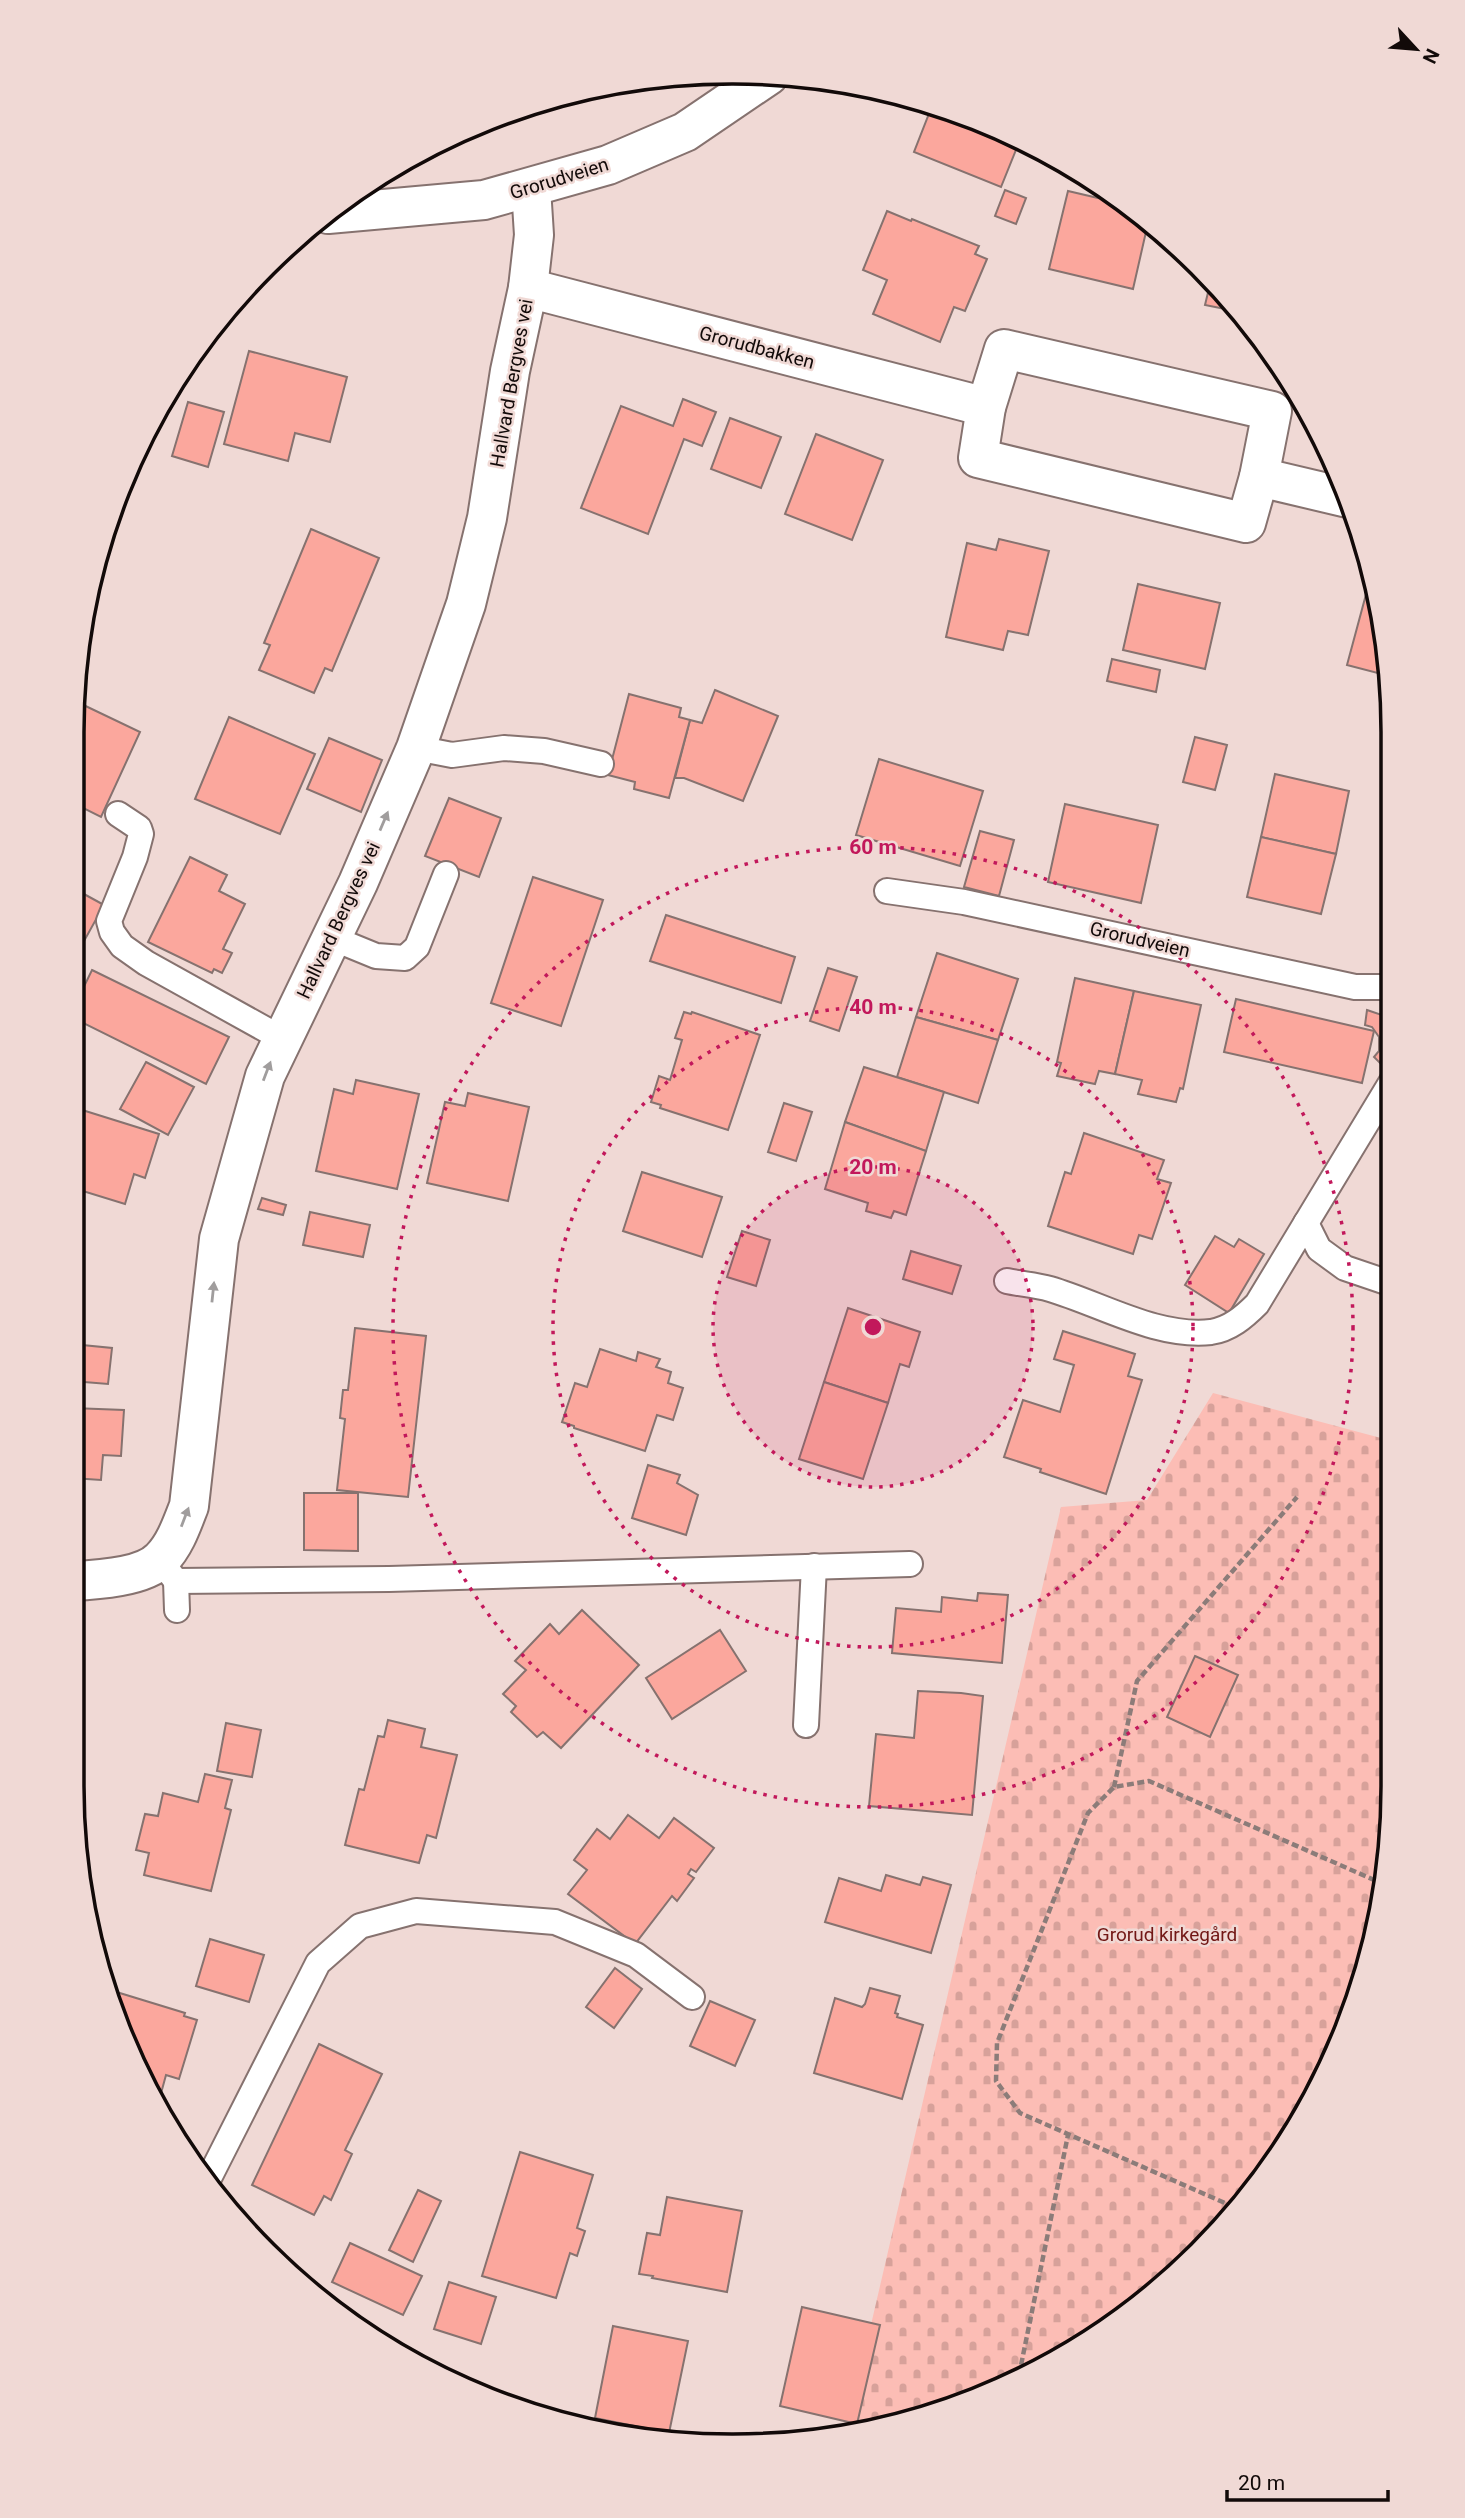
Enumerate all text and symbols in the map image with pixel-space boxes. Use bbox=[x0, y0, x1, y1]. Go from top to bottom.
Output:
north arrow bbox=[1381, 14, 1451, 84]
text: N bbox=[1418, 45, 1444, 67]
street label: Grorudveien bbox=[507, 153, 611, 204]
street label: Hallvard Bergves vei bbox=[485, 297, 538, 469]
street label: Grorudbakken bbox=[697, 321, 817, 374]
one-way arrow bbox=[378, 811, 390, 831]
text: 60 m bbox=[849, 835, 897, 859]
street label: Hallvard Bergves vei bbox=[292, 838, 385, 1002]
street label: Grorudveien bbox=[1088, 917, 1192, 962]
text: 40 m bbox=[849, 995, 897, 1019]
one-way arrow bbox=[262, 1061, 273, 1082]
text: 20 m bbox=[849, 1155, 897, 1179]
one-way arrow bbox=[207, 1281, 218, 1303]
centre of rings bbox=[861, 1315, 885, 1339]
one-way arrow bbox=[179, 1506, 190, 1527]
park label: Grorud kirkegård bbox=[1097, 1923, 1237, 1946]
scale bar bbox=[1227, 2458, 1388, 2502]
text: 20 m bbox=[1238, 2471, 1285, 2495]

